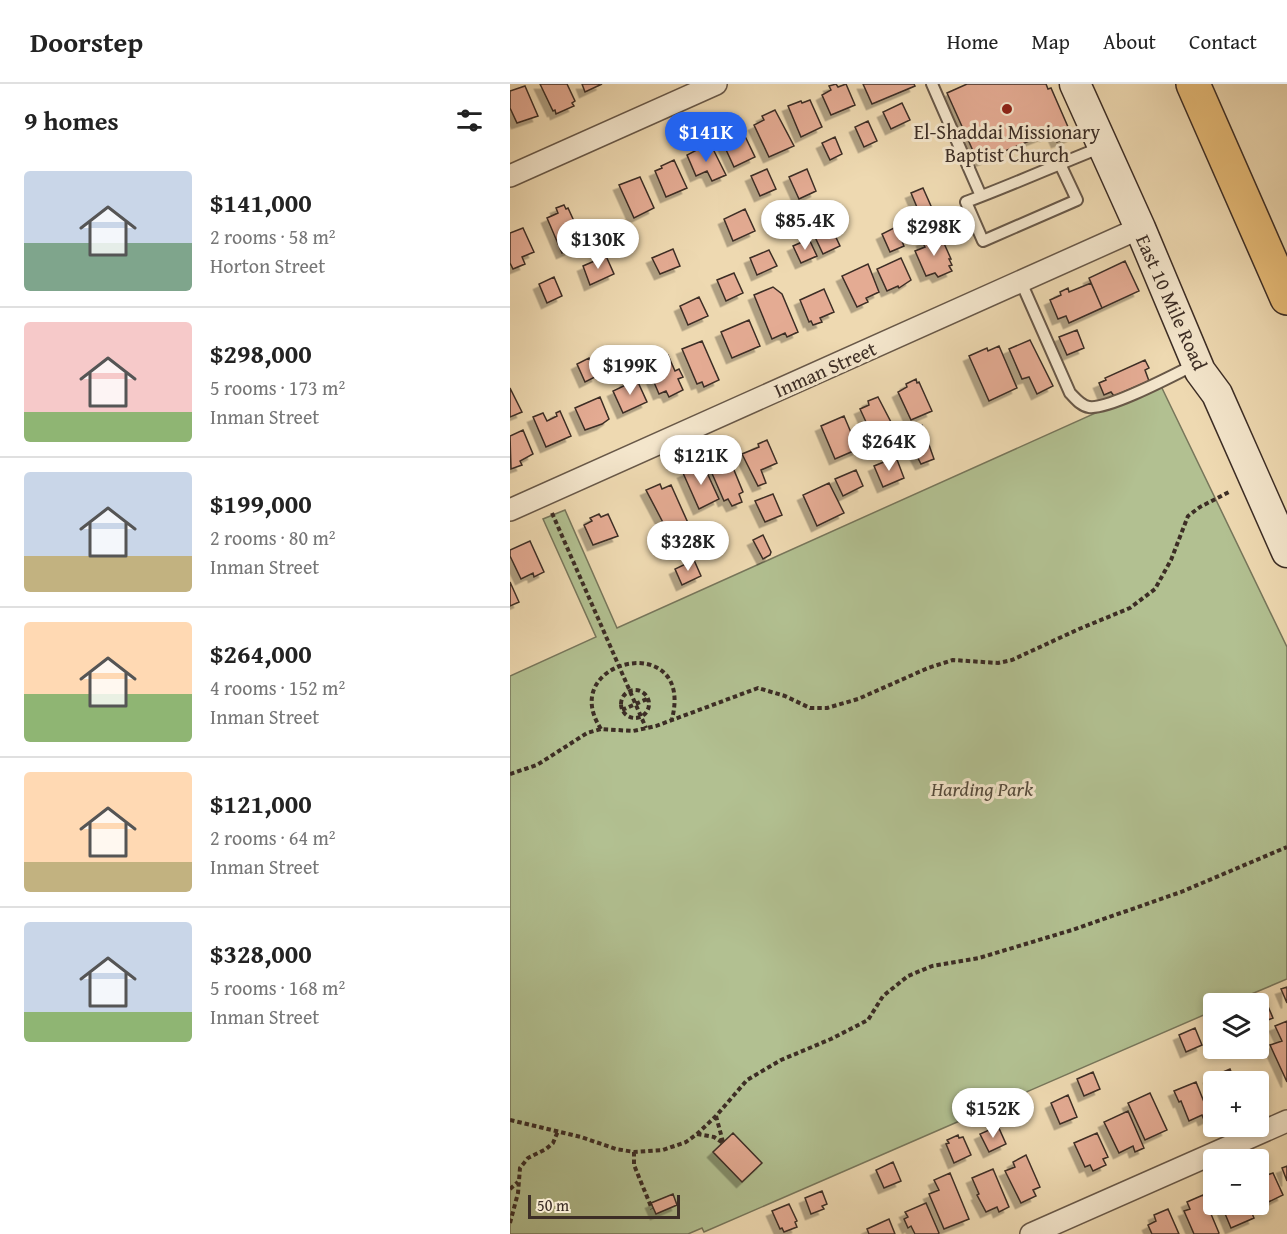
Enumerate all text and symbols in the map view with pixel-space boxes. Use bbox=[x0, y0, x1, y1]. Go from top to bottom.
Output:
text: Doorstep bbox=[30, 21, 143, 62]
text: Home bbox=[947, 26, 998, 57]
text: Map bbox=[1031, 26, 1070, 57]
text: About bbox=[1103, 26, 1156, 57]
text: Contact bbox=[1189, 26, 1257, 57]
text: 9 homes bbox=[24, 101, 119, 140]
marker: El-Shaddai Missionary Baptist Church bbox=[1000, 102, 1014, 116]
icon: filters bbox=[453, 104, 486, 137]
pin: $141K bbox=[664, 112, 748, 163]
text: $141K bbox=[679, 117, 733, 146]
place label: El-Shaddai Missionary Baptist Church bbox=[914, 117, 1100, 169]
text: $141,000 bbox=[210, 183, 312, 222]
icon: home bbox=[72, 195, 144, 267]
pin: $85.4K bbox=[756, 200, 854, 251]
text: $85.4K bbox=[775, 205, 835, 234]
pin: $298K bbox=[892, 206, 976, 257]
text: $298K bbox=[907, 211, 961, 240]
pin: $130K bbox=[556, 219, 640, 270]
text: 2 rooms · 58 m² bbox=[210, 222, 336, 251]
text: $130K bbox=[571, 224, 625, 253]
street label: East 10 Mile Road bbox=[1129, 229, 1215, 375]
text: Horton Street bbox=[210, 251, 325, 280]
text: $298,000 bbox=[210, 334, 312, 373]
street label: Inman Street bbox=[769, 334, 881, 404]
pin: $199K bbox=[588, 345, 672, 396]
icon: home bbox=[72, 346, 144, 418]
text: $199K bbox=[603, 350, 657, 379]
text: 5 rooms · 173 m² bbox=[210, 373, 345, 402]
text: Inman Street bbox=[210, 402, 319, 431]
pin: $264K bbox=[847, 421, 931, 472]
text: $264K bbox=[862, 426, 916, 455]
pin: $121K bbox=[659, 435, 743, 486]
text: $121K bbox=[674, 440, 728, 469]
text: $199,000 bbox=[210, 484, 312, 523]
icon: home bbox=[72, 496, 144, 568]
pin: $328K bbox=[646, 521, 730, 572]
text: 2 rooms · 80 m² bbox=[210, 523, 336, 552]
text: $328K bbox=[661, 526, 715, 555]
text: Inman Street bbox=[210, 552, 319, 581]
text: $264,000 bbox=[210, 634, 312, 673]
icon: home bbox=[72, 646, 144, 718]
text: 4 rooms · 152 m² bbox=[210, 673, 345, 702]
text: Inman Street bbox=[210, 702, 319, 731]
park label: Harding Park bbox=[930, 774, 1034, 803]
text: $121,000 bbox=[210, 784, 312, 823]
icon: home bbox=[72, 796, 144, 868]
text: 2 rooms · 64 m² bbox=[210, 823, 336, 852]
text: Inman Street bbox=[210, 852, 319, 881]
text: $328,000 bbox=[210, 934, 312, 973]
icon: home bbox=[72, 946, 144, 1018]
text: 5 rooms · 168 m² bbox=[210, 973, 345, 1002]
map controls bbox=[1203, 993, 1269, 1215]
button: layers bbox=[1203, 993, 1269, 1059]
text: Inman Street bbox=[210, 1002, 319, 1031]
button: + bbox=[1203, 1071, 1269, 1137]
pin: $152K bbox=[951, 1088, 1035, 1139]
text: $152K bbox=[966, 1093, 1020, 1122]
button: − bbox=[1203, 1149, 1269, 1215]
scale bar bbox=[528, 1192, 680, 1220]
text: 50 m bbox=[537, 1193, 569, 1217]

